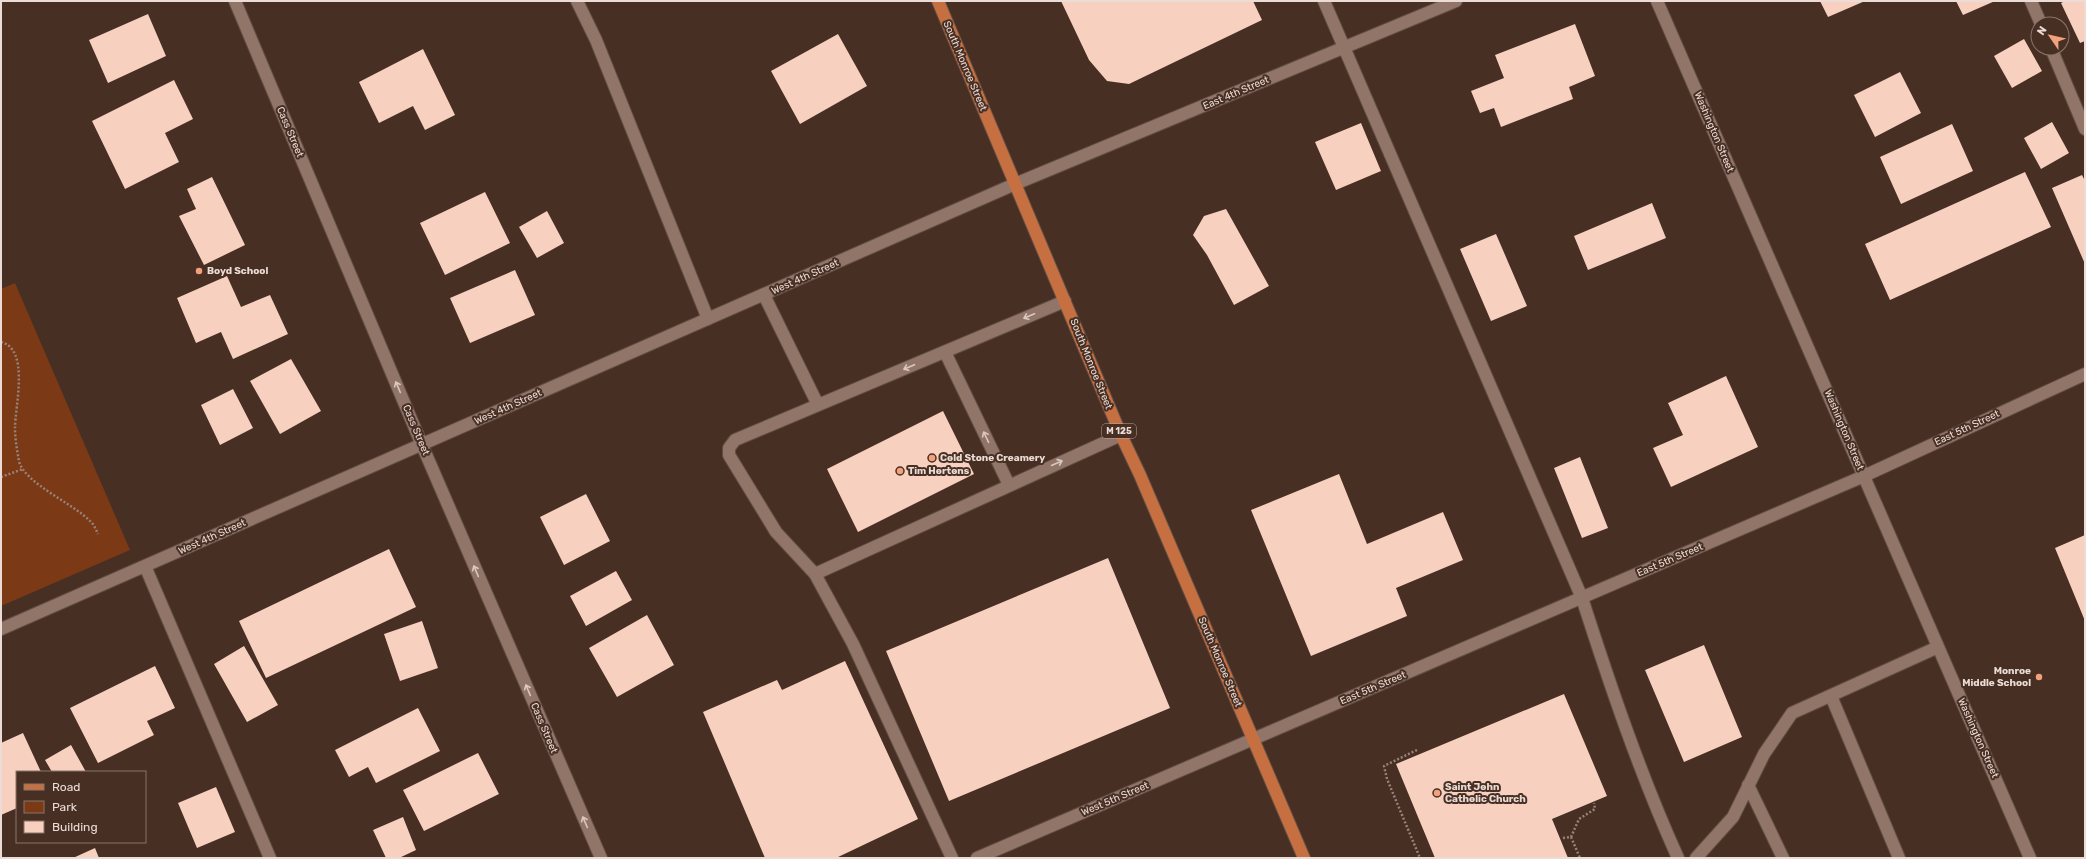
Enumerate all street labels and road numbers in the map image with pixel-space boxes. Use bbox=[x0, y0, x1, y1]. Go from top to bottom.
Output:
street label: South Monroe Street bbox=[941, 19, 989, 113]
street label: East 4th Street bbox=[1201, 74, 1271, 112]
street label: Washington Street bbox=[1692, 90, 1736, 174]
street label: Cass Street bbox=[274, 105, 306, 159]
street label: West 4th Street bbox=[769, 257, 841, 297]
street label: South Monroe Street bbox=[1067, 317, 1115, 411]
street label: West 4th Street bbox=[472, 387, 544, 427]
street label: Washington Street bbox=[1822, 388, 1866, 472]
street label: Cass Street bbox=[400, 403, 432, 457]
street label: East 5th Street bbox=[1933, 408, 2001, 448]
road number: M 125 bbox=[1102, 424, 1136, 438]
street label: West 4th Street bbox=[176, 517, 248, 557]
street label: East 5th Street bbox=[1635, 541, 1705, 579]
street label: South Monroe Street bbox=[1196, 615, 1244, 709]
street label: East 5th Street bbox=[1338, 669, 1408, 707]
street label: Washington Street bbox=[1955, 696, 2001, 780]
street label: Cass Street bbox=[528, 701, 560, 755]
street label: West 5th Street bbox=[1079, 779, 1151, 819]

